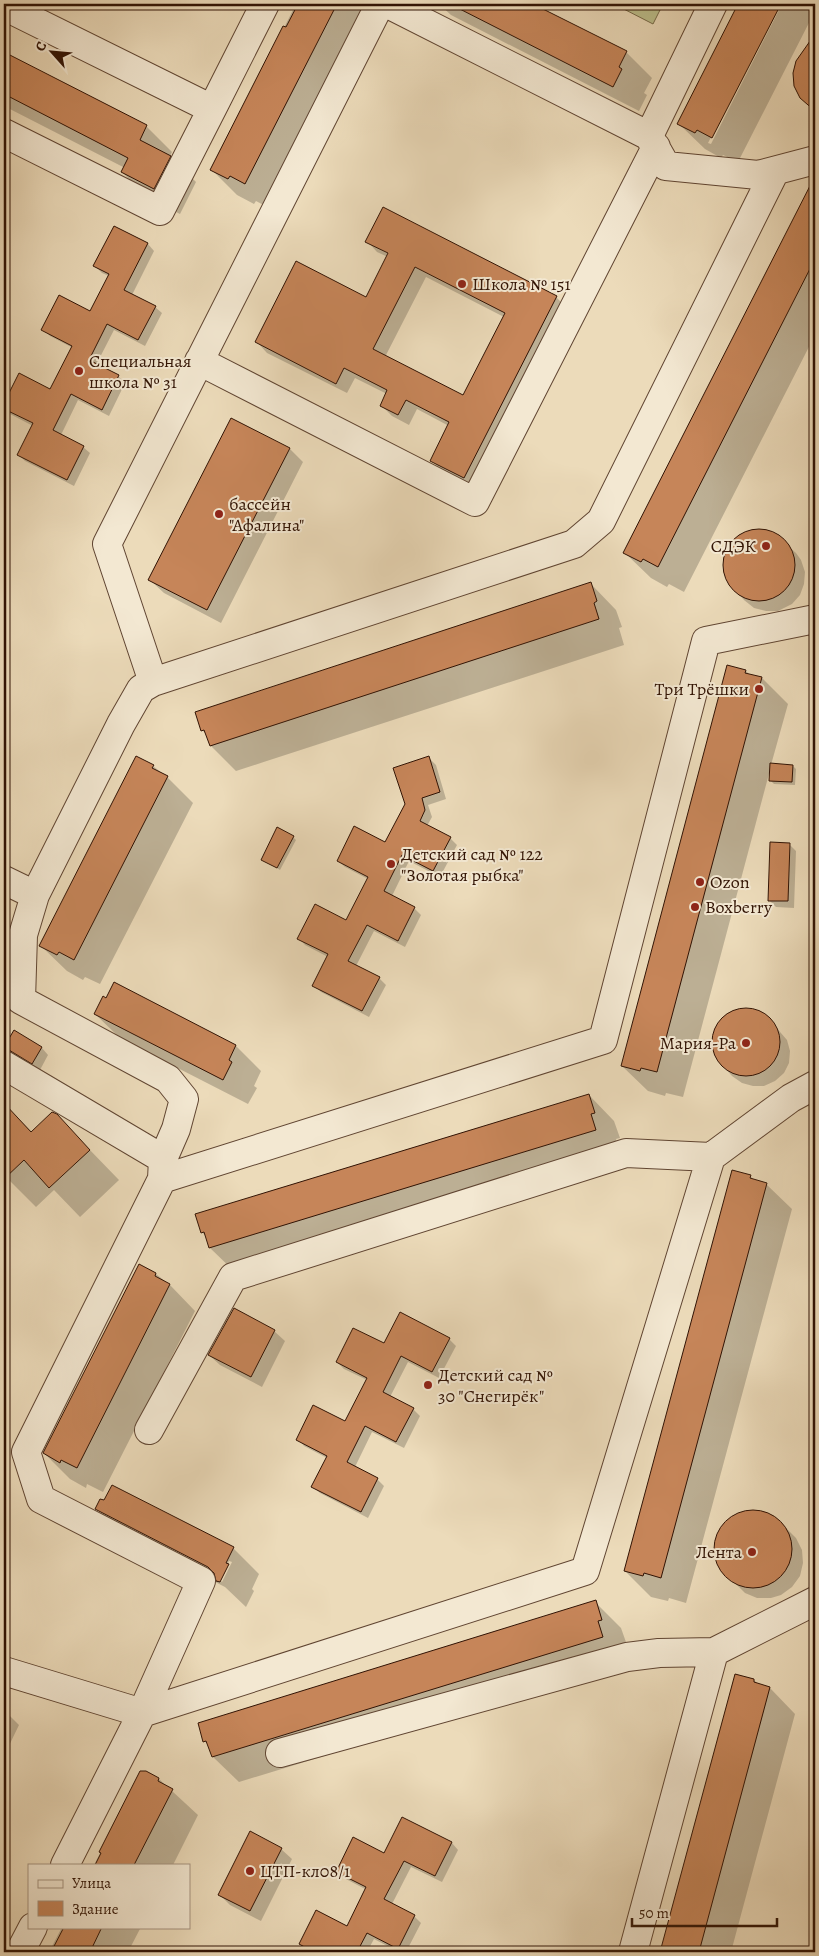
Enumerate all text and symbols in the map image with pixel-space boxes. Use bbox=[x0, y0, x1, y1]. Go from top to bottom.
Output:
north arrow bbox=[28, 28, 78, 78]
text: С bbox=[30, 38, 51, 54]
place label: Школа № 151 bbox=[472, 272, 571, 296]
marker: Школа № 151 bbox=[456, 278, 468, 290]
place label: Специальная школа № 31 bbox=[89, 349, 191, 394]
marker: Специальная школа № 31 bbox=[73, 365, 85, 377]
place label: бассейн "Афалина" bbox=[229, 492, 304, 537]
marker: бассейн "Афалина" bbox=[213, 508, 225, 520]
place label: СДЭК bbox=[711, 534, 757, 558]
marker: СДЭК bbox=[760, 540, 772, 552]
place label: Три Трёшки bbox=[655, 677, 749, 701]
marker: Три Трёшки bbox=[753, 683, 765, 695]
place label: Детский сад № 122 "Золотая рыбка" bbox=[401, 842, 543, 887]
marker: Детский сад № 122 "Золотая рыбка" bbox=[385, 858, 397, 870]
place label: Ozon bbox=[710, 870, 750, 894]
marker: Ozon bbox=[694, 876, 706, 888]
place label: Boxberry bbox=[705, 895, 773, 919]
marker: Boxberry bbox=[689, 901, 701, 913]
place label: Мария-Ра bbox=[660, 1031, 737, 1055]
marker: Мария-Ра bbox=[740, 1037, 752, 1049]
place label: Детский сад № 30 "Снегирёк" bbox=[438, 1363, 553, 1408]
marker: Детский сад № 30 "Снегирёк" bbox=[422, 1379, 434, 1391]
place label: Лента bbox=[696, 1540, 743, 1564]
marker: Лента bbox=[746, 1546, 758, 1558]
place label: ЦТП-кл08/1 bbox=[260, 1859, 350, 1883]
legend bbox=[28, 1864, 190, 1928]
marker: ЦТП-кл08/1 bbox=[244, 1865, 256, 1877]
text: Улица bbox=[72, 1873, 111, 1893]
scale bar bbox=[632, 1896, 776, 1928]
text: Здание bbox=[72, 1899, 119, 1919]
text: 50 m bbox=[639, 1903, 669, 1923]

